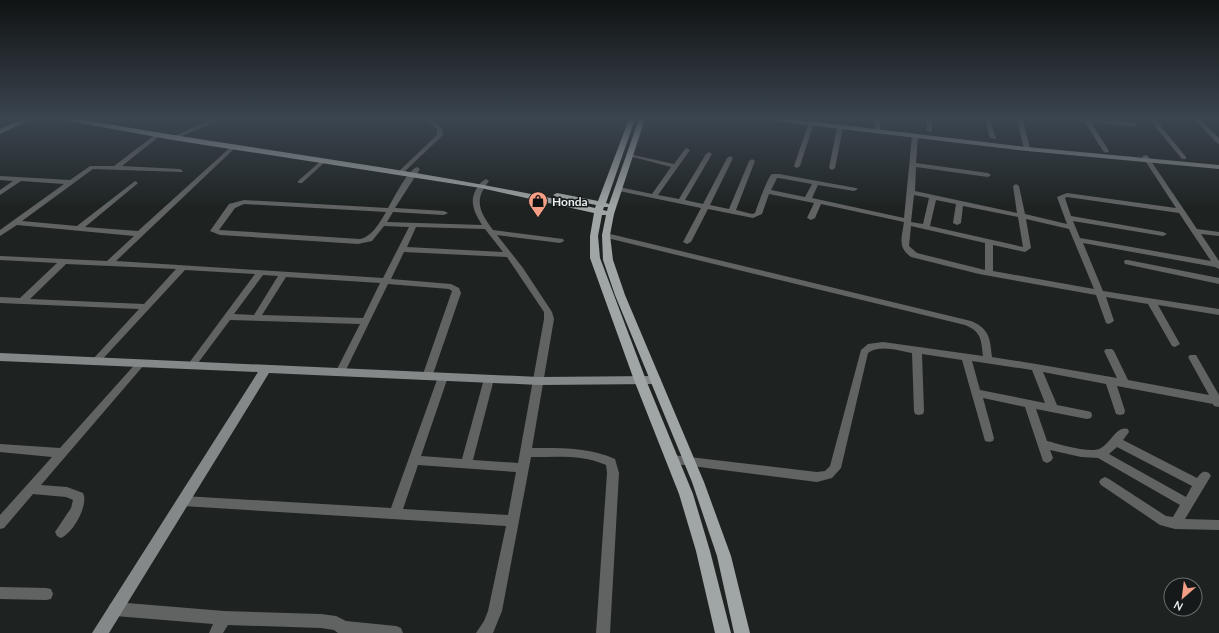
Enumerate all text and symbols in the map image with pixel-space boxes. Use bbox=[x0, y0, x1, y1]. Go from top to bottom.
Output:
shop icon: Honda bbox=[527, 190, 549, 218]
place label: Honda bbox=[552, 194, 588, 209]
north arrow bbox=[1163, 577, 1203, 617]
text: N bbox=[1171, 599, 1185, 614]

